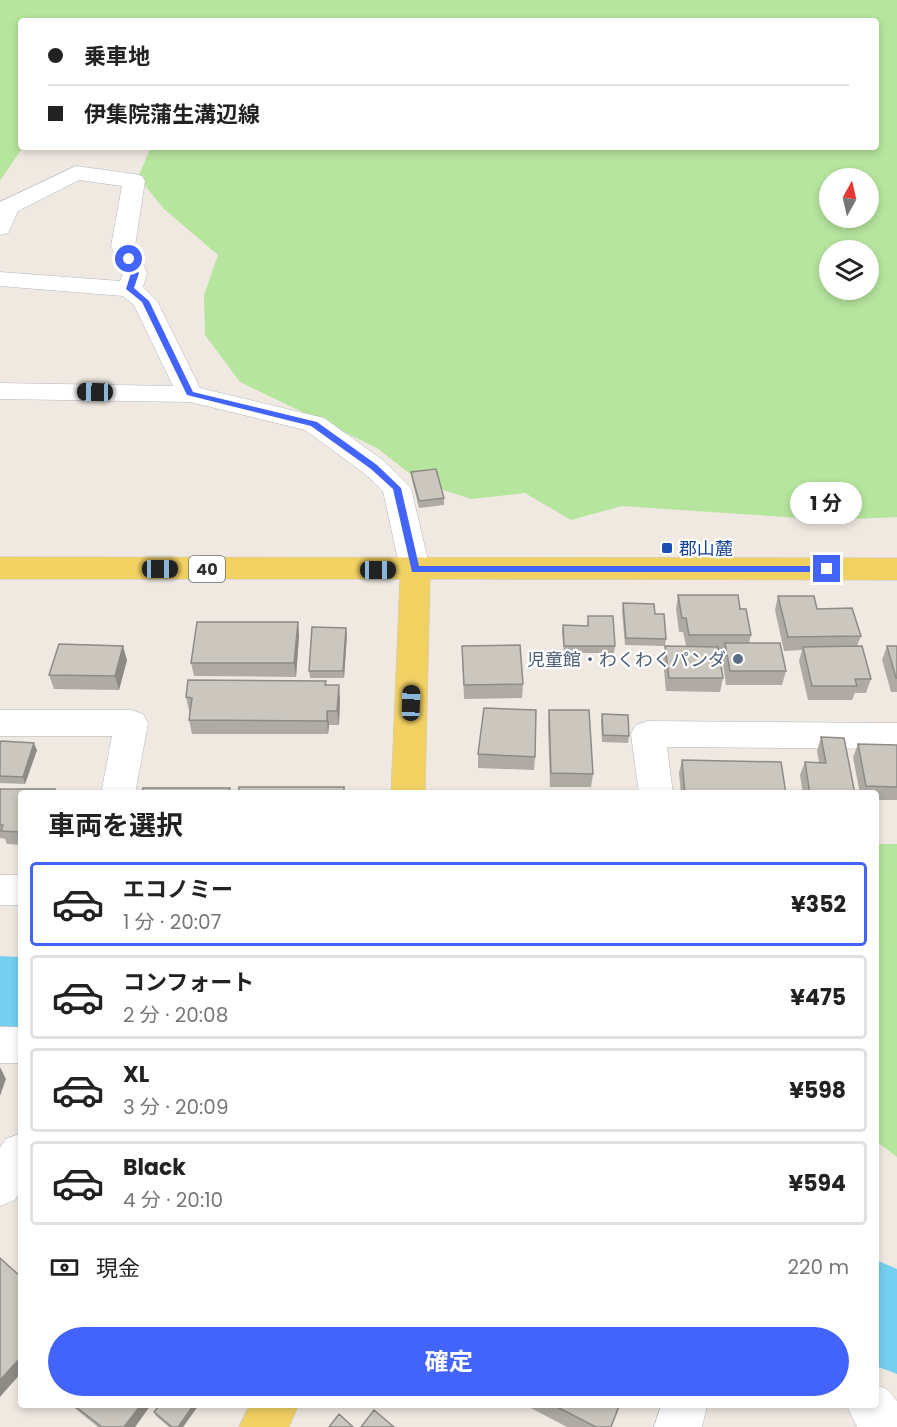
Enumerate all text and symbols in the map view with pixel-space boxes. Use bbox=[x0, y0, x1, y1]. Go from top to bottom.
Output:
text: 乗車地 bbox=[84, 41, 150, 72]
text: 伊集院蒲生溝辺線 bbox=[84, 99, 260, 130]
north arrow bbox=[819, 168, 879, 228]
map controls bbox=[819, 168, 879, 300]
button: layers bbox=[819, 240, 879, 300]
route start bbox=[115, 245, 142, 272]
car bbox=[77, 383, 113, 401]
callout: 1 分 bbox=[791, 482, 863, 524]
text: 1 分 bbox=[810, 489, 842, 517]
place label: 郡山麓 bbox=[679, 536, 733, 561]
marker: 郡山麓 bbox=[660, 541, 674, 555]
route end bbox=[813, 555, 840, 582]
road number: 40 bbox=[189, 556, 225, 582]
car bbox=[142, 560, 178, 578]
car bbox=[360, 561, 396, 579]
place label: 児童館・わくわくパンダ bbox=[527, 647, 726, 672]
marker: 児童館・わくわくパンダ bbox=[731, 652, 745, 666]
car bbox=[401, 685, 421, 721]
text: 車両を選択 bbox=[48, 807, 183, 844]
text: エコノミー bbox=[123, 874, 233, 905]
icon: car bbox=[51, 877, 105, 931]
text: ¥352 bbox=[791, 889, 846, 920]
text: 1 分 · 20:07 bbox=[123, 908, 221, 936]
text: コンフォート bbox=[123, 967, 254, 998]
icon: car bbox=[51, 970, 105, 1024]
text: ¥475 bbox=[790, 982, 846, 1013]
text: 2 分 · 20:08 bbox=[123, 1001, 228, 1029]
text: XL bbox=[123, 1059, 149, 1090]
icon: car bbox=[51, 1063, 105, 1117]
text: ¥598 bbox=[789, 1075, 846, 1106]
text: 3 分 · 20:09 bbox=[123, 1093, 229, 1121]
text: Black bbox=[123, 1152, 186, 1183]
icon: car bbox=[51, 1156, 105, 1210]
text: ¥594 bbox=[789, 1168, 846, 1199]
text: 4 分 · 20:10 bbox=[123, 1186, 223, 1214]
icon: cash bbox=[48, 1251, 81, 1284]
text: 現金 bbox=[96, 1253, 140, 1284]
text: 220 m bbox=[788, 1253, 849, 1281]
button: 確定 bbox=[48, 1327, 849, 1396]

